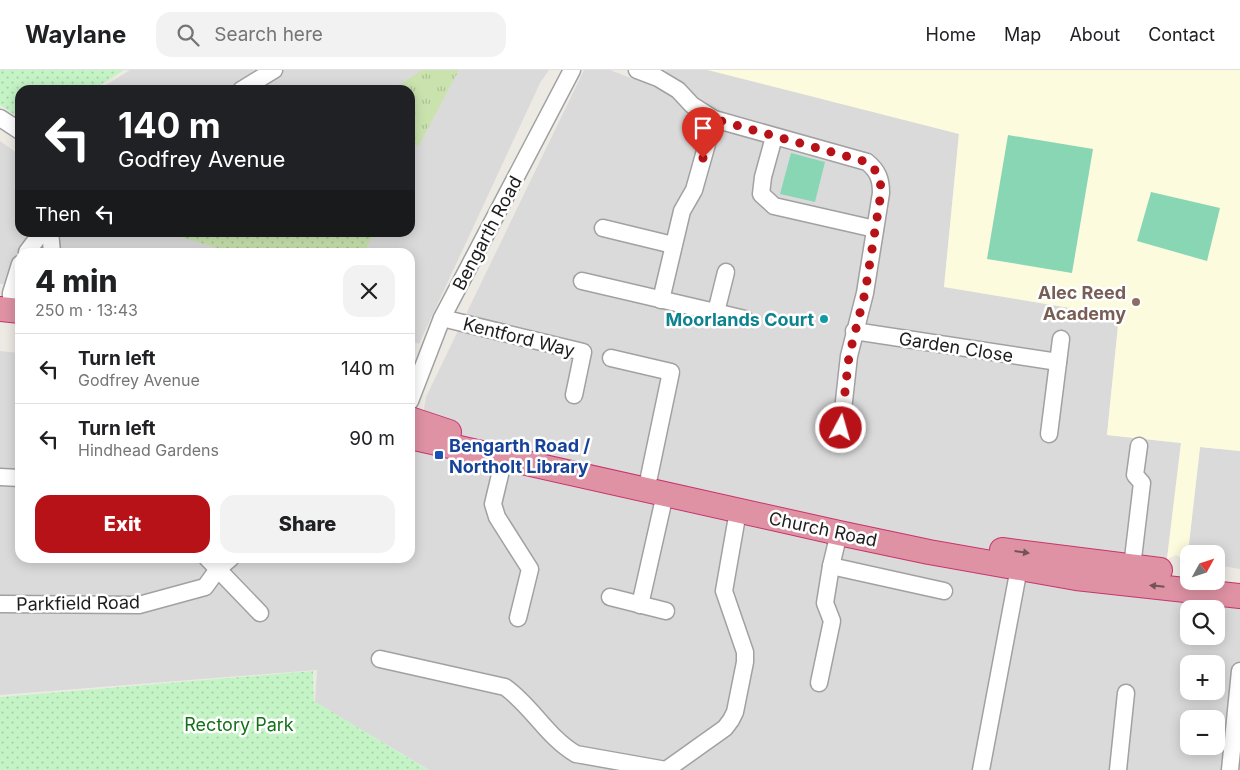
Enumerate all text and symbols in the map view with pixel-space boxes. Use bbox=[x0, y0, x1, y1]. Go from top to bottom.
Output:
search box bbox=[156, 12, 506, 57]
text: Waylane bbox=[25, 20, 126, 49]
icon: search bbox=[174, 21, 202, 49]
text: Search here bbox=[214, 23, 323, 46]
text: Home bbox=[926, 24, 976, 45]
text: Map bbox=[1004, 24, 1041, 45]
text: About bbox=[1069, 24, 1120, 45]
text: Contact bbox=[1148, 24, 1215, 45]
text: 140 m bbox=[118, 104, 221, 146]
icon: left bbox=[35, 105, 100, 170]
pin bbox=[682, 107, 724, 158]
icon: arrive bbox=[689, 114, 717, 142]
text: Godfrey Avenue bbox=[118, 146, 285, 172]
street label: Bengarth Road bbox=[448, 172, 526, 294]
icon: left bbox=[91, 200, 119, 228]
text: Then bbox=[35, 203, 81, 226]
text: 4 min bbox=[35, 263, 118, 299]
button: close bbox=[343, 265, 395, 317]
place label: Alec Reed Academy bbox=[1038, 282, 1126, 324]
marker: Alec Reed Academy bbox=[1130, 296, 1142, 308]
text: 250 m · 13:43 bbox=[35, 300, 138, 320]
place label: Moorlands Court bbox=[665, 309, 814, 330]
street label: Kentford Way bbox=[461, 313, 577, 361]
marker: Moorlands Court bbox=[818, 313, 830, 325]
street label: Garden Close bbox=[897, 328, 1015, 366]
text: Turn left bbox=[78, 347, 156, 370]
icon: left bbox=[35, 355, 63, 383]
text: 140 m bbox=[341, 357, 395, 380]
text: Godfrey Avenue bbox=[78, 370, 200, 390]
position arrow bbox=[814, 401, 866, 453]
text: Turn left bbox=[78, 417, 156, 440]
icon: left bbox=[35, 425, 63, 453]
text: 90 m bbox=[349, 427, 395, 450]
place label: Bengarth Road / Northolt Library bbox=[449, 435, 590, 477]
text: Hindhead Gardens bbox=[78, 440, 219, 460]
marker: Bengarth Road / Northolt Library bbox=[433, 449, 445, 461]
button: Exit bbox=[35, 495, 210, 553]
button: Share bbox=[220, 495, 395, 553]
street label: Church Road bbox=[767, 507, 879, 551]
north arrow bbox=[1180, 545, 1225, 590]
map controls bbox=[1180, 545, 1225, 755]
one-way arrow bbox=[1014, 548, 1030, 556]
one-way arrow bbox=[1149, 582, 1165, 590]
street label: Parkfield Road bbox=[16, 591, 140, 615]
button: search bbox=[1180, 600, 1225, 645]
button: + bbox=[1180, 655, 1225, 700]
button: − bbox=[1180, 710, 1225, 755]
park label: Rectory Park bbox=[184, 714, 294, 735]

